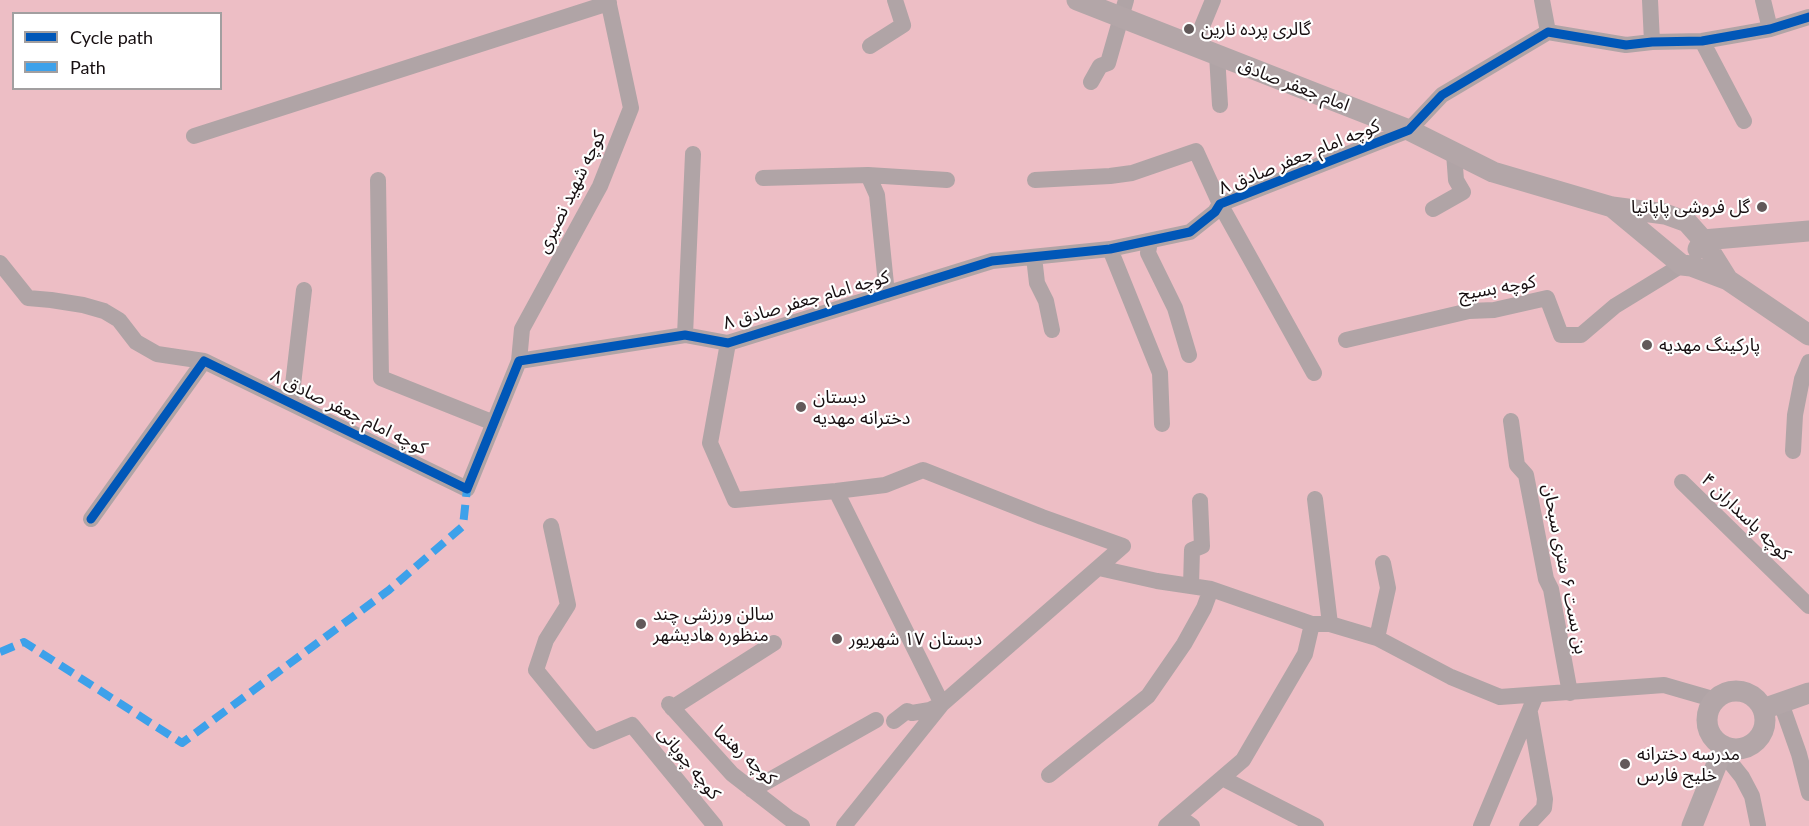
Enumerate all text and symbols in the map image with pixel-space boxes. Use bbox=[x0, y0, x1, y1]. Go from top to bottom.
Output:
legend bbox=[12, 12, 222, 90]
place label: گالری پرده نارین bbox=[1201, 18, 1311, 40]
marker: گالری پرده نارین bbox=[1182, 22, 1196, 36]
text: Cycle path bbox=[70, 26, 153, 48]
street label: امام جعفر صادق bbox=[1236, 54, 1352, 116]
text: Path bbox=[70, 56, 106, 78]
street label: کوچه امام جعفر صادق ۸ bbox=[1215, 115, 1383, 199]
street label: کوچه شهید نصیری bbox=[532, 127, 610, 257]
place label: گل فروشی پاپاتیا bbox=[1631, 196, 1750, 218]
marker: گل فروشی پاپاتیا bbox=[1755, 200, 1769, 214]
street label: کوچه امام جعفر صادق ۸ bbox=[720, 266, 892, 334]
street label: کوچه بسیج bbox=[1457, 271, 1537, 305]
place label: پارکینگ مهدیه bbox=[1659, 334, 1760, 356]
marker: پارکینگ مهدیه bbox=[1640, 338, 1654, 352]
street label: کوچه امام جعفر صادق ۸ bbox=[267, 365, 431, 459]
place label: دبستان دخترانه مهدیه bbox=[813, 386, 910, 428]
marker: دبستان دخترانه مهدیه bbox=[794, 400, 808, 414]
street label: کوچه پاسداران ۴ bbox=[1697, 469, 1795, 565]
street label: بن بست ۶ متری سبحان bbox=[1538, 482, 1592, 656]
place label: سالن ورزشی چند منظوره هادیشهر bbox=[653, 603, 774, 646]
marker: سالن ورزشی چند منظوره هادیشهر bbox=[634, 617, 648, 631]
place label: دبستان ۱۷ شهریور bbox=[849, 628, 982, 650]
marker: دبستان ۱۷ شهریور bbox=[830, 632, 844, 646]
street label: کوچه رهنما bbox=[709, 721, 781, 789]
street label: کوچه چوپانی bbox=[653, 722, 725, 804]
place label: مدرسه دخترانه خلیج فارس bbox=[1637, 743, 1740, 786]
marker: مدرسه دخترانه خلیج فارس bbox=[1618, 757, 1632, 771]

